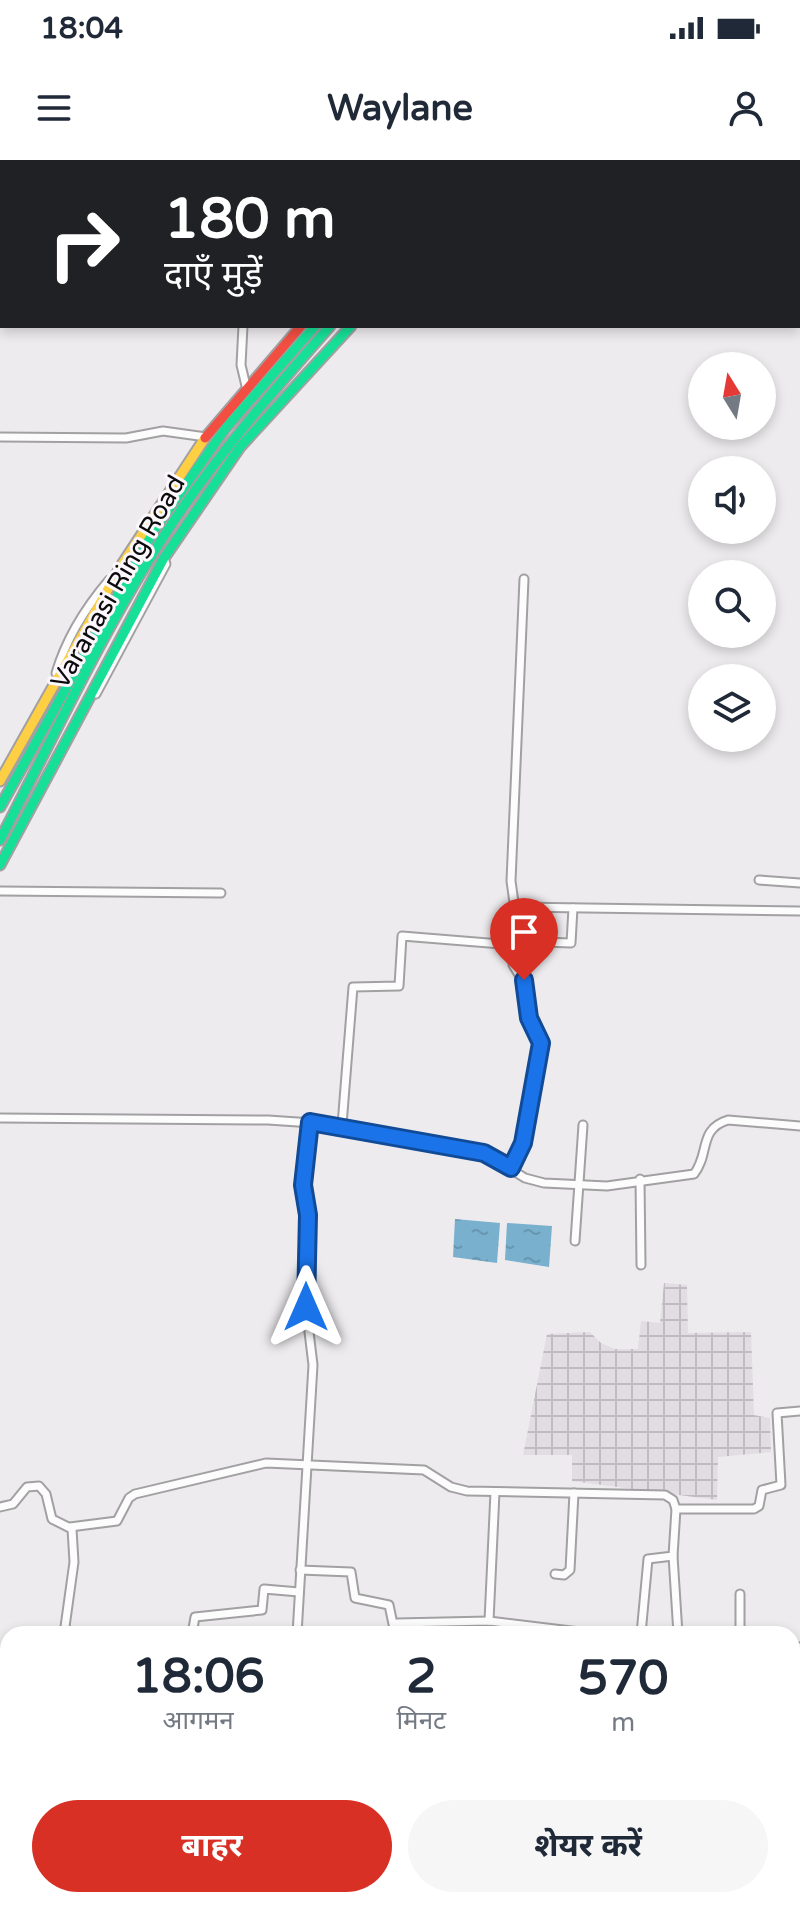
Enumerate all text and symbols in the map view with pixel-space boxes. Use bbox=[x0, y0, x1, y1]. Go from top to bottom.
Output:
text: 18:04 bbox=[40, 10, 123, 47]
icon: menu bbox=[32, 86, 76, 130]
icon: person bbox=[724, 86, 768, 130]
text: Waylane bbox=[327, 87, 473, 130]
text: 180 m bbox=[164, 186, 335, 253]
icon: right bbox=[32, 192, 136, 296]
text: दाएँ मुड़ें bbox=[164, 254, 263, 297]
north arrow bbox=[688, 352, 776, 440]
map controls bbox=[688, 352, 776, 752]
button: sound bbox=[688, 456, 776, 544]
street label: Varanasi Ring Road bbox=[44, 470, 192, 694]
button: search bbox=[688, 560, 776, 648]
button: layers bbox=[688, 664, 776, 752]
pin bbox=[490, 898, 558, 980]
icon: arrive bbox=[502, 910, 546, 954]
position arrow bbox=[264, 1265, 348, 1349]
text: 18:06 bbox=[132, 1648, 265, 1706]
text: 2 bbox=[406, 1648, 436, 1706]
text: 570 bbox=[578, 1650, 668, 1708]
text: आगमन bbox=[163, 1705, 234, 1736]
text: मिनट bbox=[396, 1705, 446, 1736]
text: m bbox=[611, 1707, 635, 1738]
button: बाहर bbox=[32, 1800, 392, 1892]
button: शेयर करें bbox=[408, 1800, 768, 1892]

